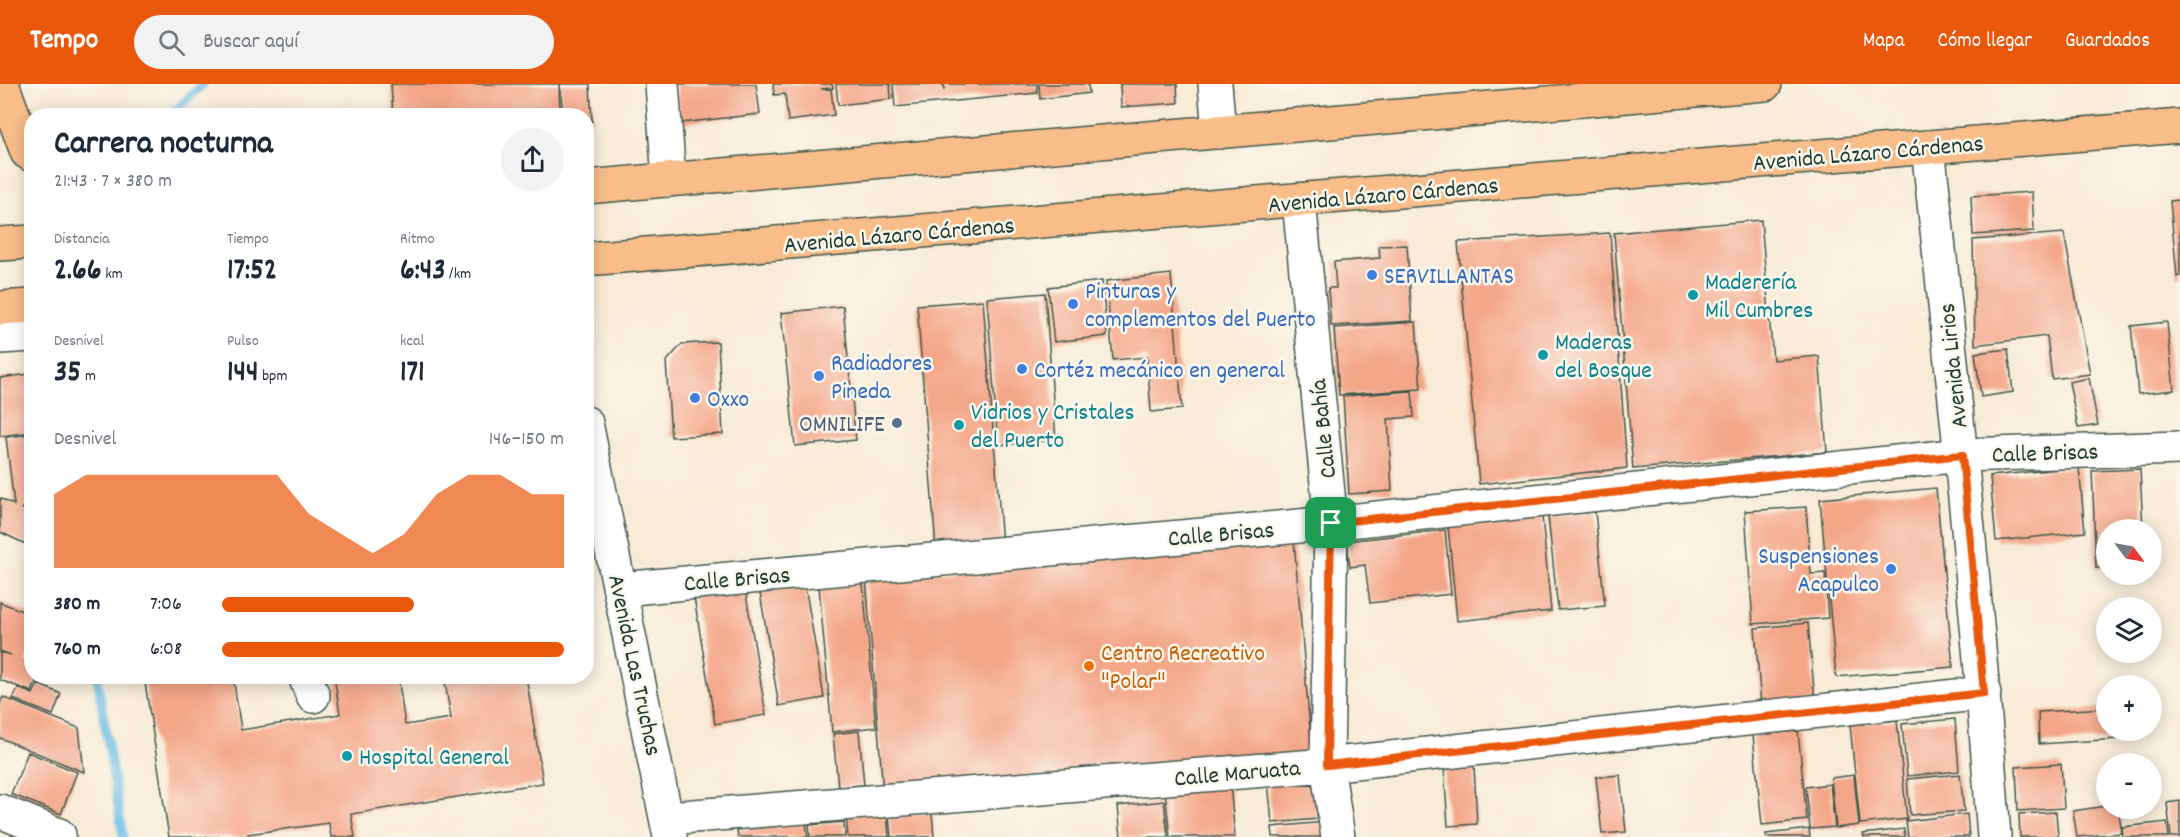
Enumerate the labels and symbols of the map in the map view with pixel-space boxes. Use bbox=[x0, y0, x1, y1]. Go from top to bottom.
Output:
street label: Avenida Lázaro Cárdenas bbox=[1752, 128, 1985, 182]
street label: Avenida Lázaro Cárdenas bbox=[1267, 170, 1500, 224]
street label: Avenida Lázaro Cárdenas bbox=[783, 210, 1016, 264]
place label: SERVILLANTAS bbox=[1384, 261, 1514, 295]
place label: Maderería Mil Cumbres bbox=[1705, 267, 1813, 329]
marker: SERVILLANTAS bbox=[1365, 268, 1379, 282]
place label: Pinturas y complementos del Puerto bbox=[1085, 276, 1316, 338]
marker: Maderería Mil Cumbres bbox=[1686, 288, 1700, 302]
marker: Pinturas y complementos del Puerto bbox=[1066, 297, 1080, 311]
street label: Avenida Lirios bbox=[1932, 302, 1978, 430]
place label: Maderas del Bosque bbox=[1555, 327, 1652, 389]
place label: Radiadores Pineda bbox=[831, 348, 932, 410]
marker: Maderas del Bosque bbox=[1536, 348, 1550, 362]
place label: Cortéz mecánico en general bbox=[1034, 355, 1285, 389]
marker: Cortéz mecánico en general bbox=[1015, 362, 1029, 376]
marker: Radiadores Pineda bbox=[812, 369, 826, 383]
street label: Calle Bahía bbox=[1303, 377, 1347, 480]
place label: Oxxo bbox=[707, 384, 749, 418]
marker: Oxxo bbox=[688, 391, 702, 405]
place label: Vidrios y Cristales del Puerto bbox=[971, 397, 1135, 459]
place label: OMNILIFE bbox=[799, 409, 885, 443]
marker: OMNILIFE bbox=[890, 416, 904, 430]
marker: Vidrios y Cristales del Puerto bbox=[952, 418, 966, 432]
street label: Calle Brisas bbox=[1991, 436, 2099, 474]
pin bbox=[1305, 497, 1356, 548]
street label: Calle Brisas bbox=[1167, 514, 1276, 558]
north arrow bbox=[2096, 519, 2162, 585]
place label: Suspensiones Acapulco bbox=[1758, 541, 1879, 603]
street label: Calle Brisas bbox=[683, 559, 792, 603]
marker: Suspensiones Acapulco bbox=[1884, 562, 1898, 576]
street label: Avenida Las Truchas bbox=[597, 572, 669, 759]
place label: Centro Recreativo "Polar" bbox=[1101, 638, 1265, 700]
marker: Centro Recreativo "Polar" bbox=[1082, 659, 1096, 673]
place label: Hospital General bbox=[359, 742, 509, 776]
marker: Hospital General bbox=[340, 749, 354, 763]
street label: Calle Maruata bbox=[1173, 752, 1303, 797]

